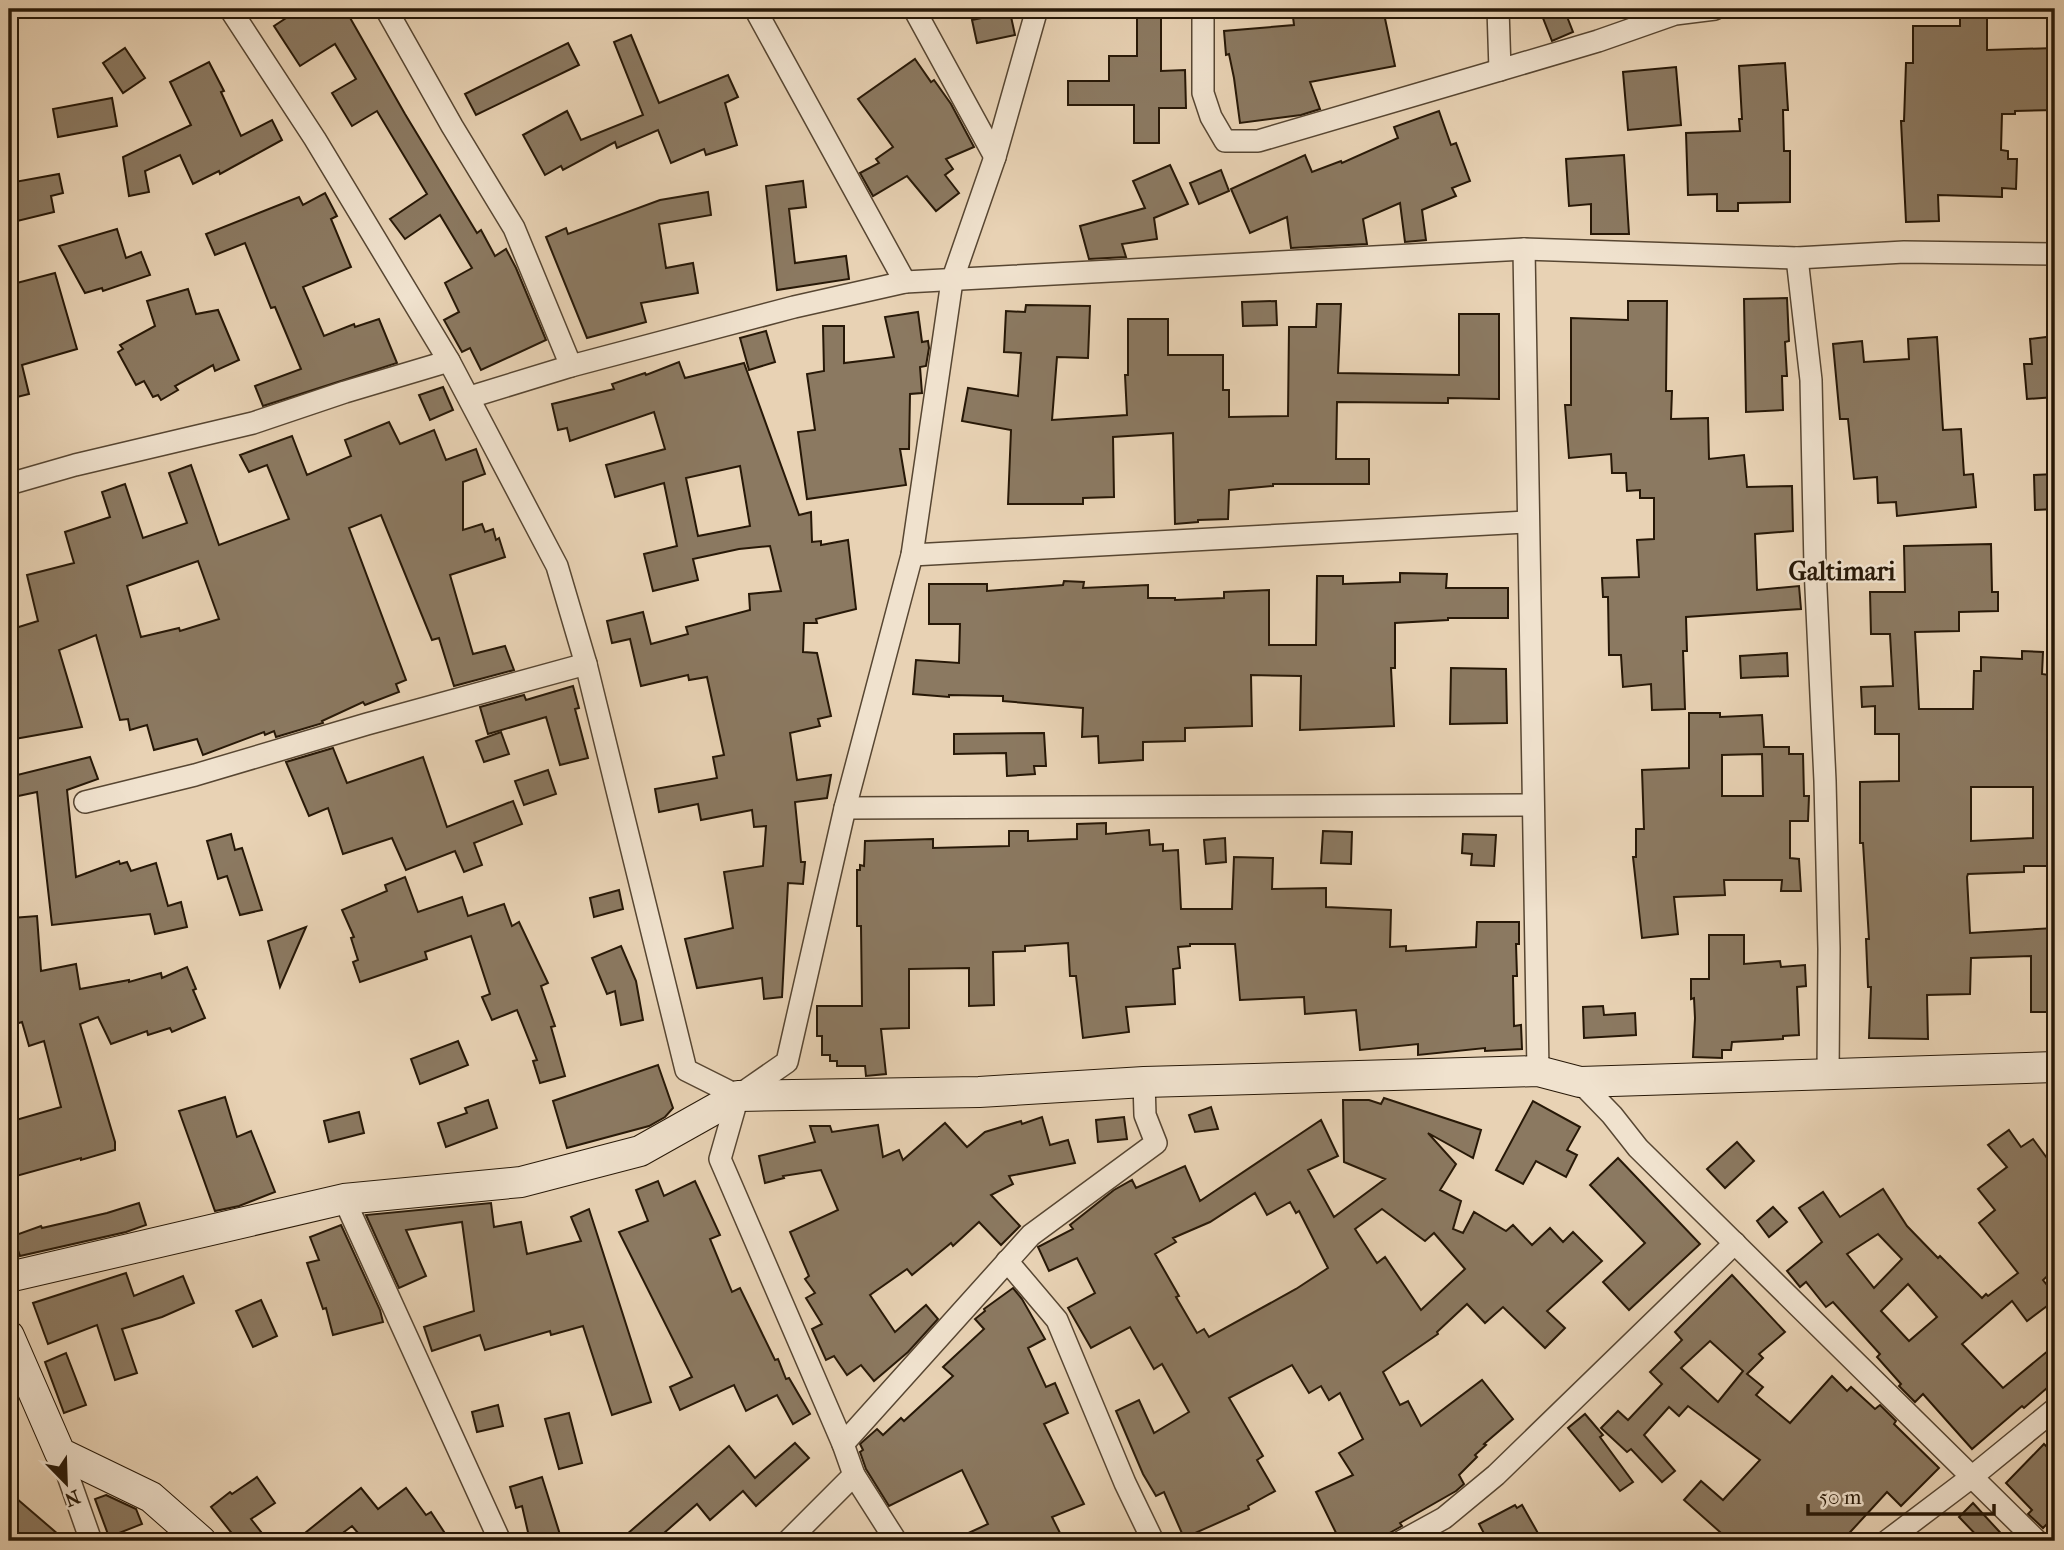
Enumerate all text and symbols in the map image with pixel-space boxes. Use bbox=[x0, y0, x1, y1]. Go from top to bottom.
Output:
district label: Galtimari bbox=[1789, 556, 1896, 587]
north arrow bbox=[32, 1448, 102, 1518]
scale bar bbox=[1808, 1473, 1994, 1517]
text: N bbox=[61, 1485, 83, 1511]
text: 50 m bbox=[1819, 1485, 1862, 1509]

